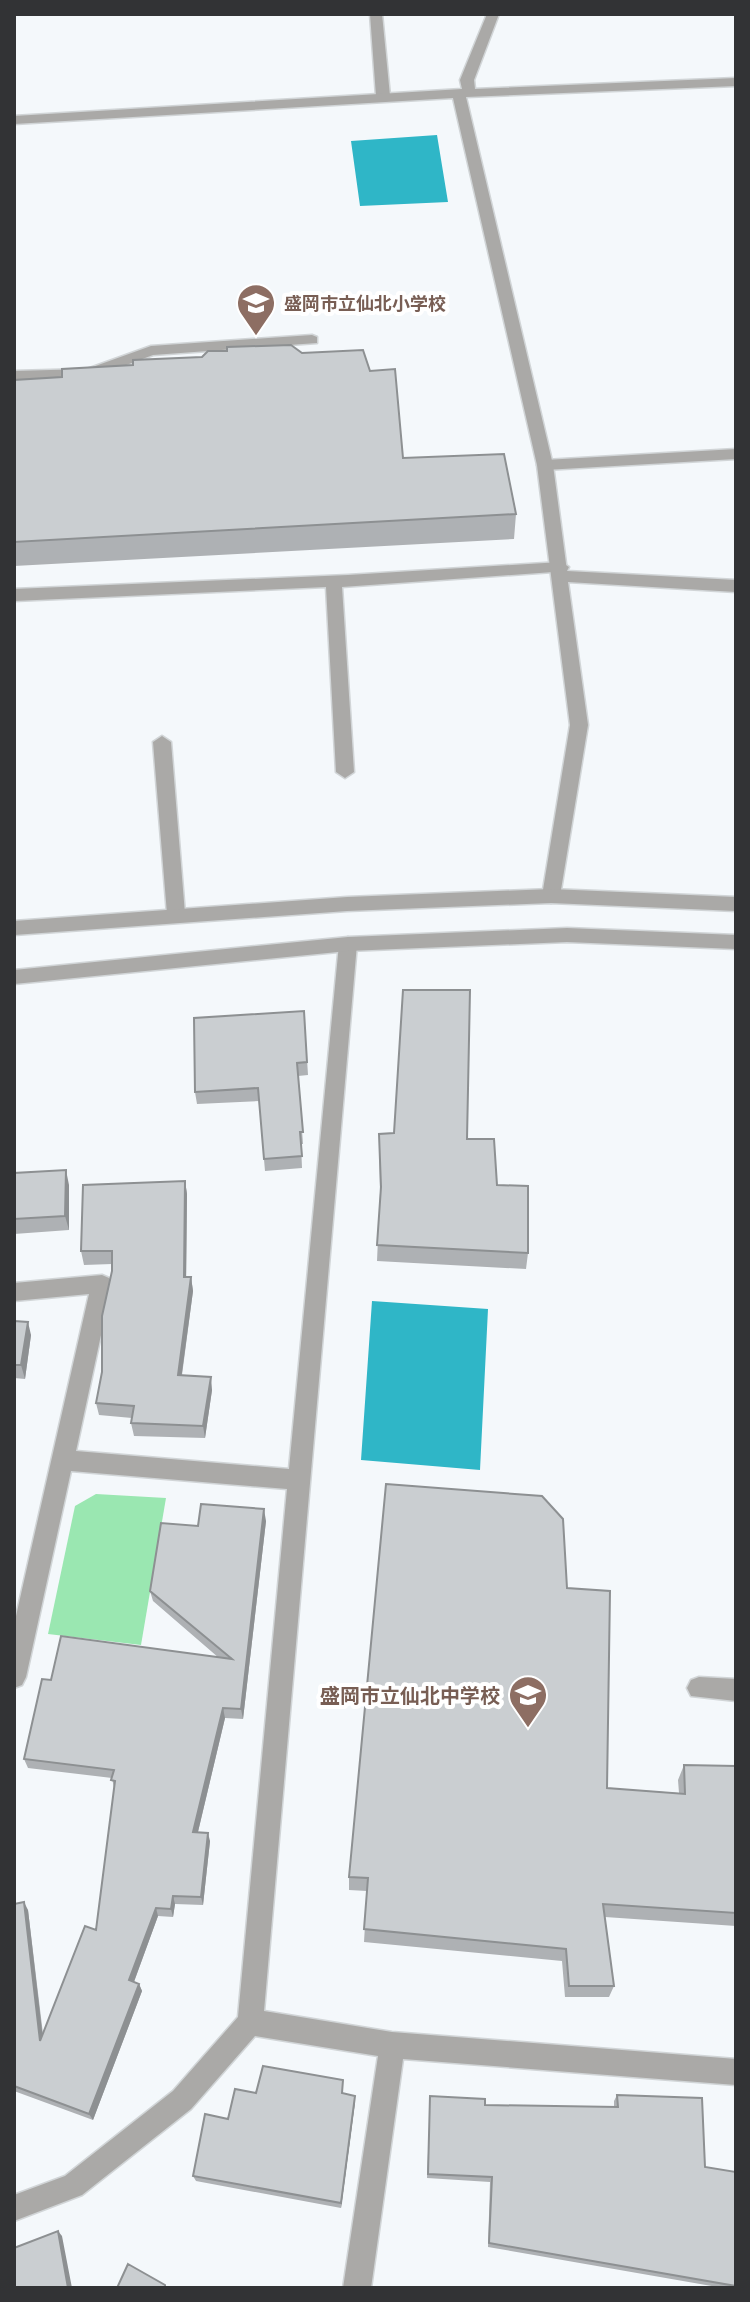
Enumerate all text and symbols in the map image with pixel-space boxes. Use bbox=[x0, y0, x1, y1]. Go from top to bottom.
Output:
school or university icon: 盛岡市立仙北小学校 bbox=[235, 282, 277, 337]
place label: 盛岡市立仙北小学校 bbox=[284, 292, 446, 315]
school or university icon: 盛岡市立仙北中学校 bbox=[507, 1674, 549, 1729]
place label: 盛岡市立仙北中学校 bbox=[320, 1682, 500, 1709]

